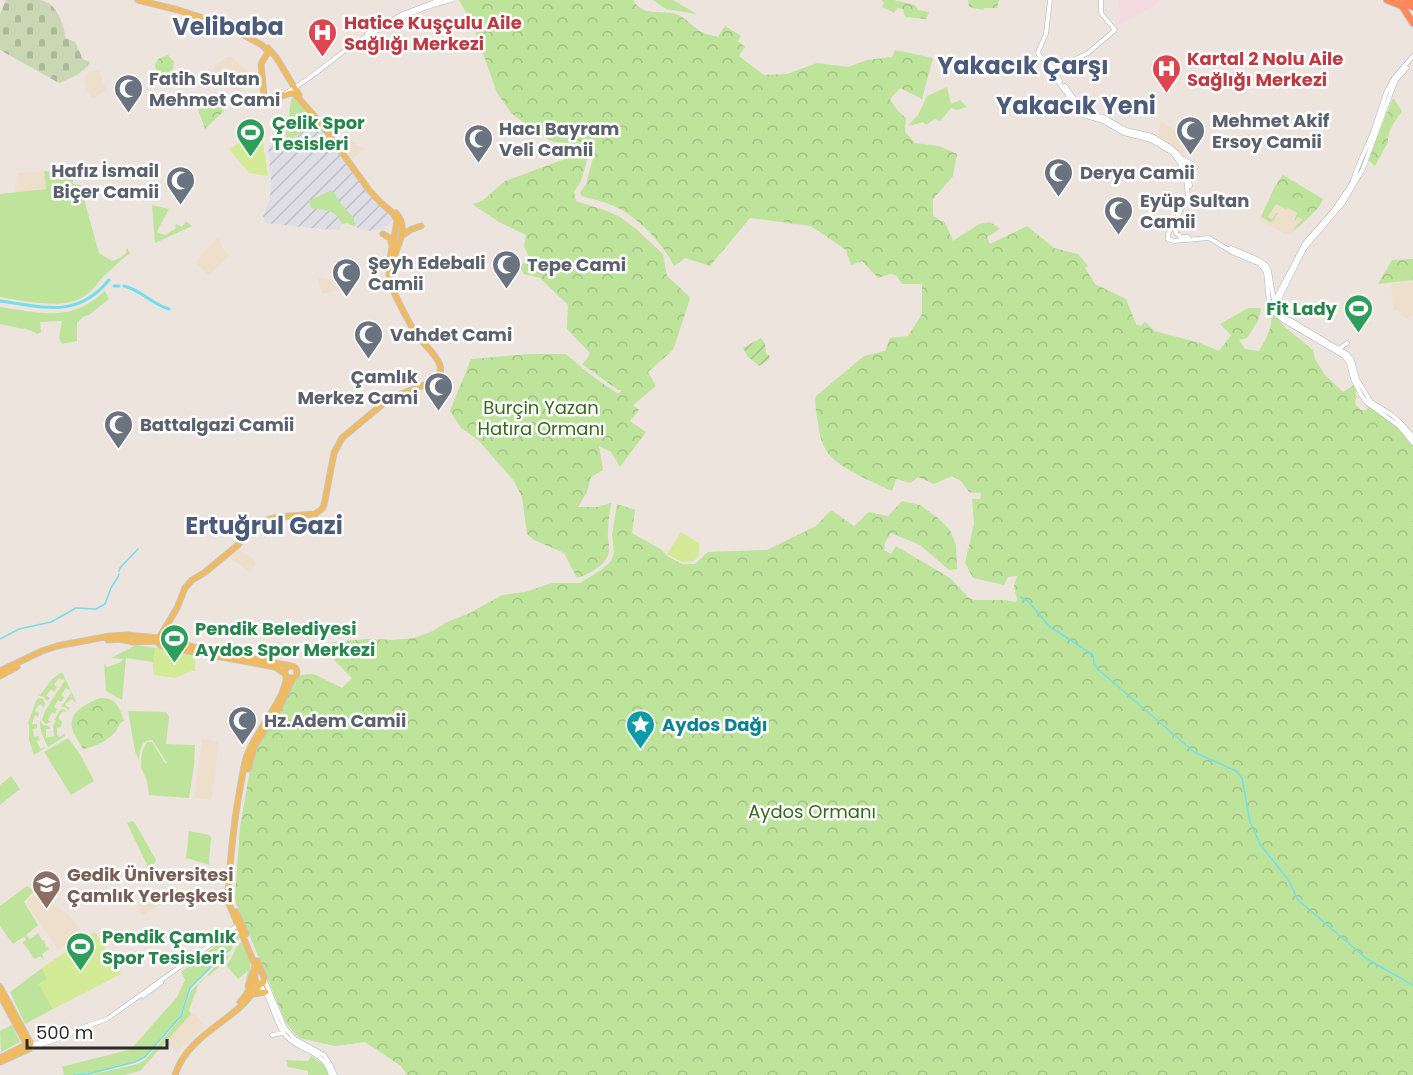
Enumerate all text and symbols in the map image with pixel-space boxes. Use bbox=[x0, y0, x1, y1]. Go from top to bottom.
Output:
district label: Velibaba bbox=[172, 10, 284, 43]
place label: Hatice Kuşçulu Aile Sağlığı Merkezi bbox=[344, 10, 522, 56]
hospital icon: Hatice Kuşçulu Aile Sağlığı Merkezi bbox=[307, 16, 339, 58]
place label: Kartal 2 Nolu Aile Sağlığı Merkezi bbox=[1187, 46, 1343, 92]
district label: Yakacık Çarşı bbox=[937, 49, 1109, 82]
hospital icon: Kartal 2 Nolu Aile Sağlığı Merkezi bbox=[1150, 52, 1182, 94]
place label: Fatih Sultan Mehmet Cami bbox=[149, 66, 280, 112]
mosque icon: Fatih Sultan Mehmet Cami bbox=[112, 72, 144, 114]
district label: Yakacık Yeni bbox=[996, 89, 1156, 122]
place label: Mehmet Akif Ersoy Camii bbox=[1212, 108, 1330, 154]
place label: Çelik Spor Tesisleri bbox=[272, 110, 365, 156]
mosque icon: Mehmet Akif Ersoy Camii bbox=[1175, 114, 1207, 156]
sports icon: Çelik Spor Tesisleri bbox=[235, 116, 267, 158]
place label: Hacı Bayram Veli Camii bbox=[499, 116, 619, 162]
mosque icon: Hacı Bayram Veli Camii bbox=[462, 122, 494, 164]
mosque icon: Derya Camii bbox=[1043, 156, 1075, 198]
place label: Hafız İsmail Biçer Camii bbox=[51, 158, 159, 204]
place label: Derya Camii bbox=[1080, 160, 1195, 185]
mosque icon: Hafız İsmail Biçer Camii bbox=[164, 164, 196, 206]
place label: Eyüp Sultan Camii bbox=[1140, 188, 1249, 234]
mosque icon: Eyüp Sultan Camii bbox=[1103, 194, 1135, 236]
mosque icon: Tepe Cami bbox=[490, 248, 522, 290]
place label: Şeyh Edebali Camii bbox=[368, 250, 486, 296]
place label: Tepe Cami bbox=[527, 252, 626, 277]
mosque icon: Şeyh Edebali Camii bbox=[331, 256, 363, 298]
sports icon: Fit Lady bbox=[1342, 292, 1374, 334]
place label: Fit Lady bbox=[1266, 296, 1338, 321]
mosque icon: Vahdet Cami bbox=[353, 318, 385, 360]
place label: Vahdet Cami bbox=[390, 322, 512, 347]
place label: Çamlık Merkez Cami bbox=[297, 364, 419, 410]
mosque icon: Çamlık Merkez Cami bbox=[423, 370, 455, 412]
park label: Burçin Yazan Hatıra Ormanı bbox=[478, 395, 604, 441]
mosque icon: Battalgazi Camii bbox=[103, 408, 135, 450]
place label: Battalgazi Camii bbox=[140, 412, 294, 437]
district label: Ertuğrul Gazi bbox=[185, 509, 343, 542]
place label: Pendik Belediyesi Aydos Spor Merkezi bbox=[195, 616, 375, 662]
sports icon: Pendik Belediyesi Aydos Spor Merkezi bbox=[158, 622, 190, 664]
mosque icon: Hz.Adem Camii bbox=[227, 704, 259, 746]
place label: Hz.Adem Camii bbox=[264, 708, 406, 733]
place icon: Aydos Dağı bbox=[625, 708, 657, 750]
place label: Aydos Dağı bbox=[662, 712, 768, 737]
park label: Aydos Ormanı bbox=[748, 799, 876, 824]
place label: Gedik Üniversitesi Çamlık Yerleşkesi bbox=[67, 862, 234, 908]
school or university icon: Gedik Üniversitesi Çamlık Yerleşkesi bbox=[30, 868, 62, 910]
place label: Pendik Çamlık Spor Tesisleri bbox=[102, 924, 237, 970]
sports icon: Pendik Çamlık Spor Tesisleri bbox=[65, 930, 97, 972]
scale bar bbox=[27, 1012, 166, 1050]
text: 500 m bbox=[36, 1020, 93, 1045]

